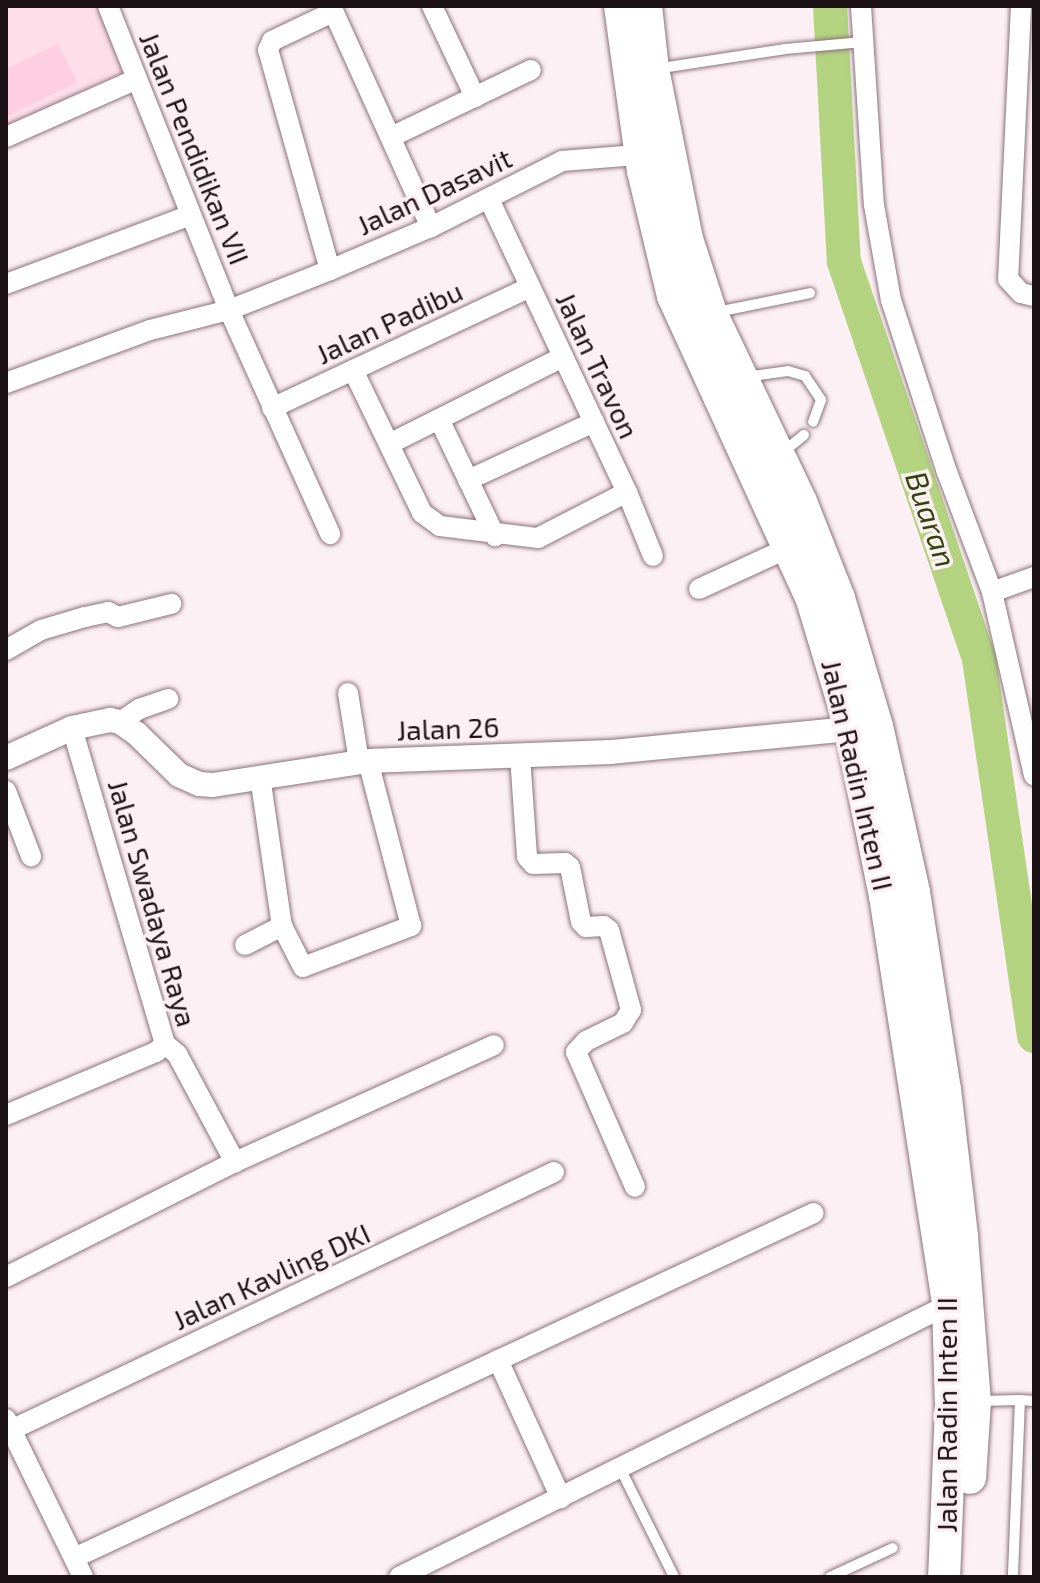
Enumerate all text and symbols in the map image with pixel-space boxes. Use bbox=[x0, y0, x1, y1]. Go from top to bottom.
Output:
street label: Jalan Pendidikan VII bbox=[133, 26, 257, 270]
street label: Jalan Dasavit bbox=[351, 140, 517, 242]
street label: Jalan Padibu bbox=[310, 273, 468, 371]
street label: Jalan Travon bbox=[549, 286, 647, 444]
water label: Buaran bbox=[899, 466, 965, 572]
street label: Jalan Radin Inten II bbox=[815, 656, 901, 894]
street label: Jalan 26 bbox=[396, 709, 500, 747]
street label: Jalan Swadaya Raya bbox=[102, 776, 204, 1030]
street label: Jalan Kavling DKI bbox=[167, 1216, 375, 1336]
street label: Jalan Radin Inten II bbox=[929, 1297, 963, 1533]

